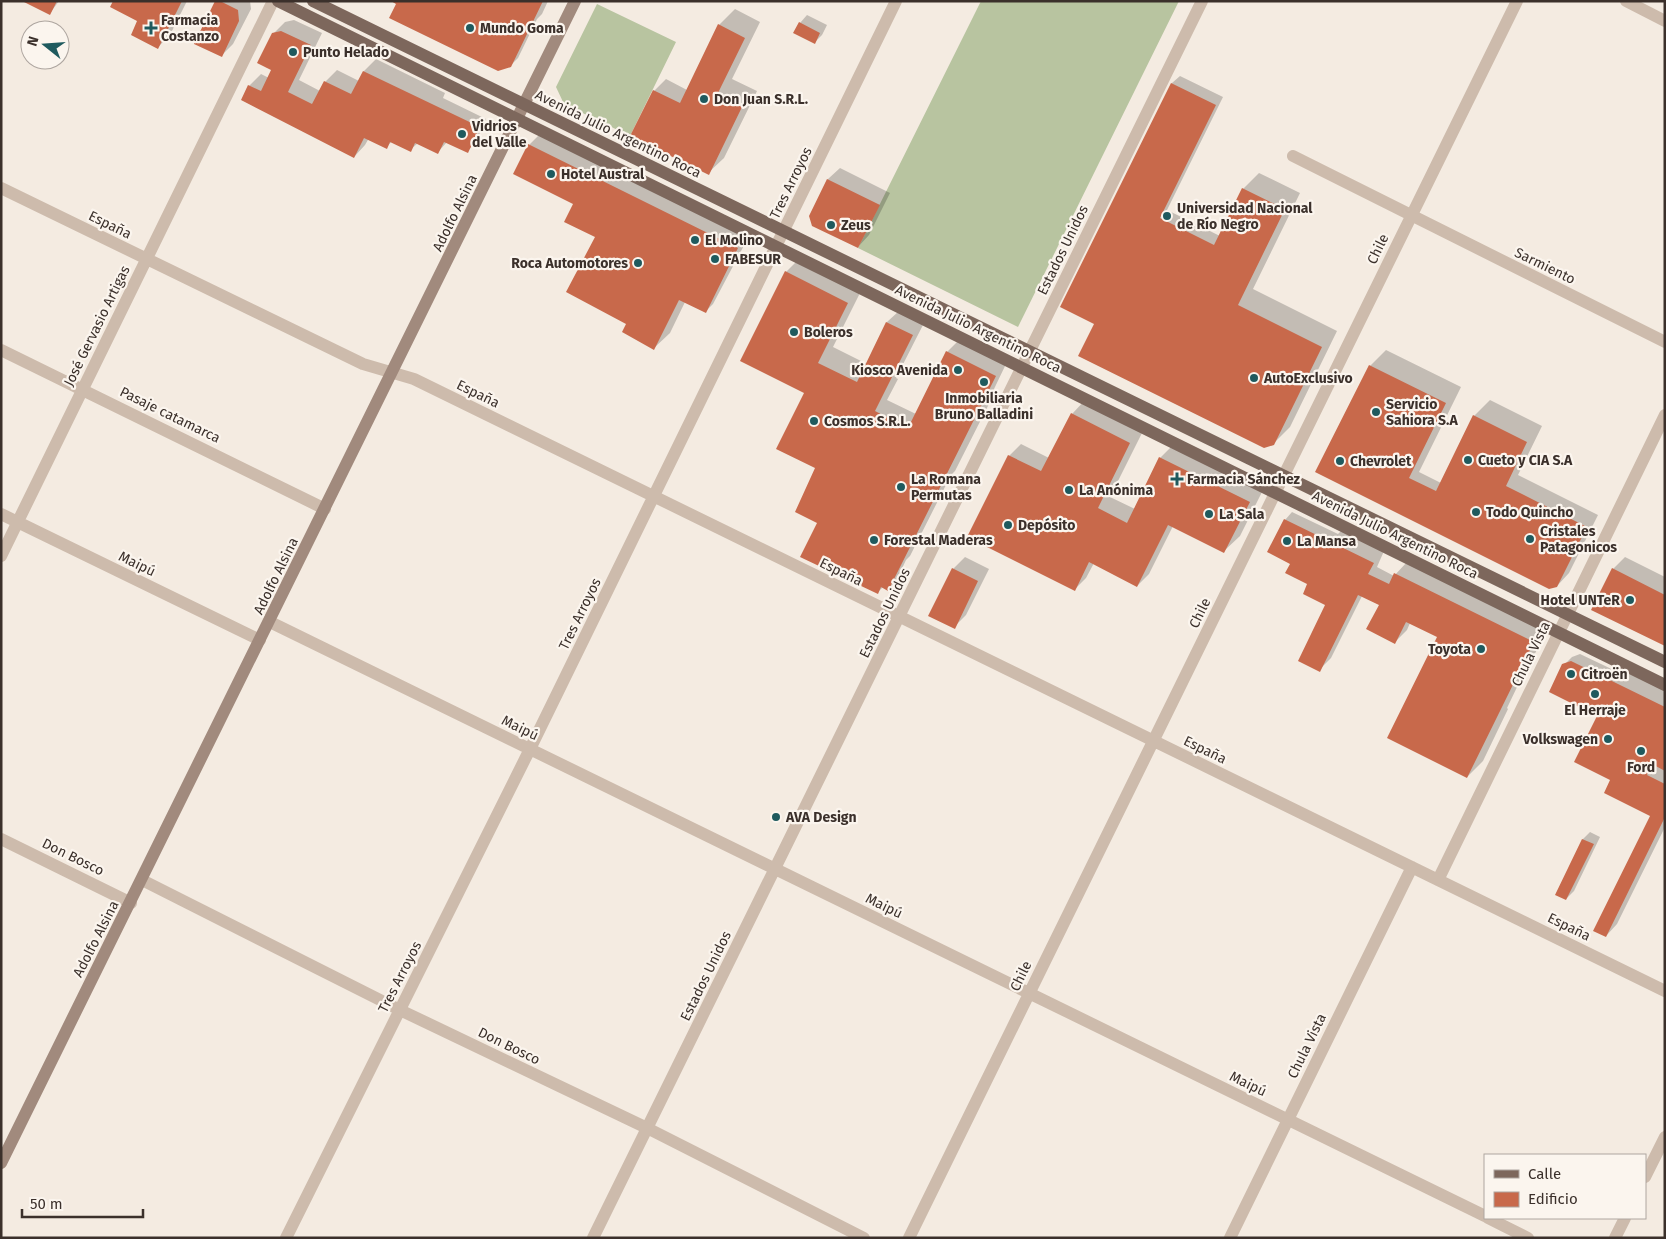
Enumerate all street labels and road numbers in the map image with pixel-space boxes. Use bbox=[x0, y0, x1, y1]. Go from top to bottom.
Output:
street label: Avenida Julio Argentino Roca bbox=[532, 86, 704, 182]
street label: Tres Arroyos bbox=[766, 144, 816, 222]
street label: Adolfo Alsina bbox=[429, 172, 481, 254]
street label: Estados Unidos bbox=[1034, 202, 1092, 298]
street label: España bbox=[86, 207, 134, 243]
street label: Chile bbox=[1363, 231, 1393, 267]
street label: Sarmiento bbox=[1512, 244, 1578, 288]
street label: José Gervasio Artigas bbox=[60, 262, 134, 389]
street label: Avenida Julio Argentino Roca bbox=[892, 281, 1064, 377]
street label: España bbox=[454, 376, 502, 412]
street label: Pasaje catamarca bbox=[117, 383, 223, 447]
street label: Avenida Julio Argentino Roca bbox=[1309, 487, 1481, 583]
street label: Adolfo Alsina bbox=[250, 535, 302, 617]
street label: Maipú bbox=[116, 548, 158, 580]
street label: España bbox=[817, 554, 865, 590]
street label: Estados Unidos bbox=[856, 565, 914, 661]
street label: Tres Arroyos bbox=[555, 575, 605, 653]
street label: Chile bbox=[1185, 595, 1215, 631]
street label: Chula Vista bbox=[1508, 619, 1554, 689]
street label: Maipú bbox=[499, 712, 541, 744]
street label: España bbox=[1181, 732, 1229, 768]
street label: Don Bosco bbox=[39, 835, 107, 879]
street label: Maipú bbox=[863, 890, 905, 922]
street label: Adolfo Alsina bbox=[69, 898, 123, 980]
street label: España bbox=[1545, 909, 1593, 945]
street label: Estados Unidos bbox=[677, 928, 735, 1024]
street label: Tres Arroyos bbox=[375, 938, 425, 1016]
street label: Chile bbox=[1006, 958, 1036, 994]
street label: Chula Vista bbox=[1284, 1011, 1330, 1081]
street label: Don Bosco bbox=[475, 1024, 543, 1068]
street label: Maipú bbox=[1227, 1068, 1269, 1100]

